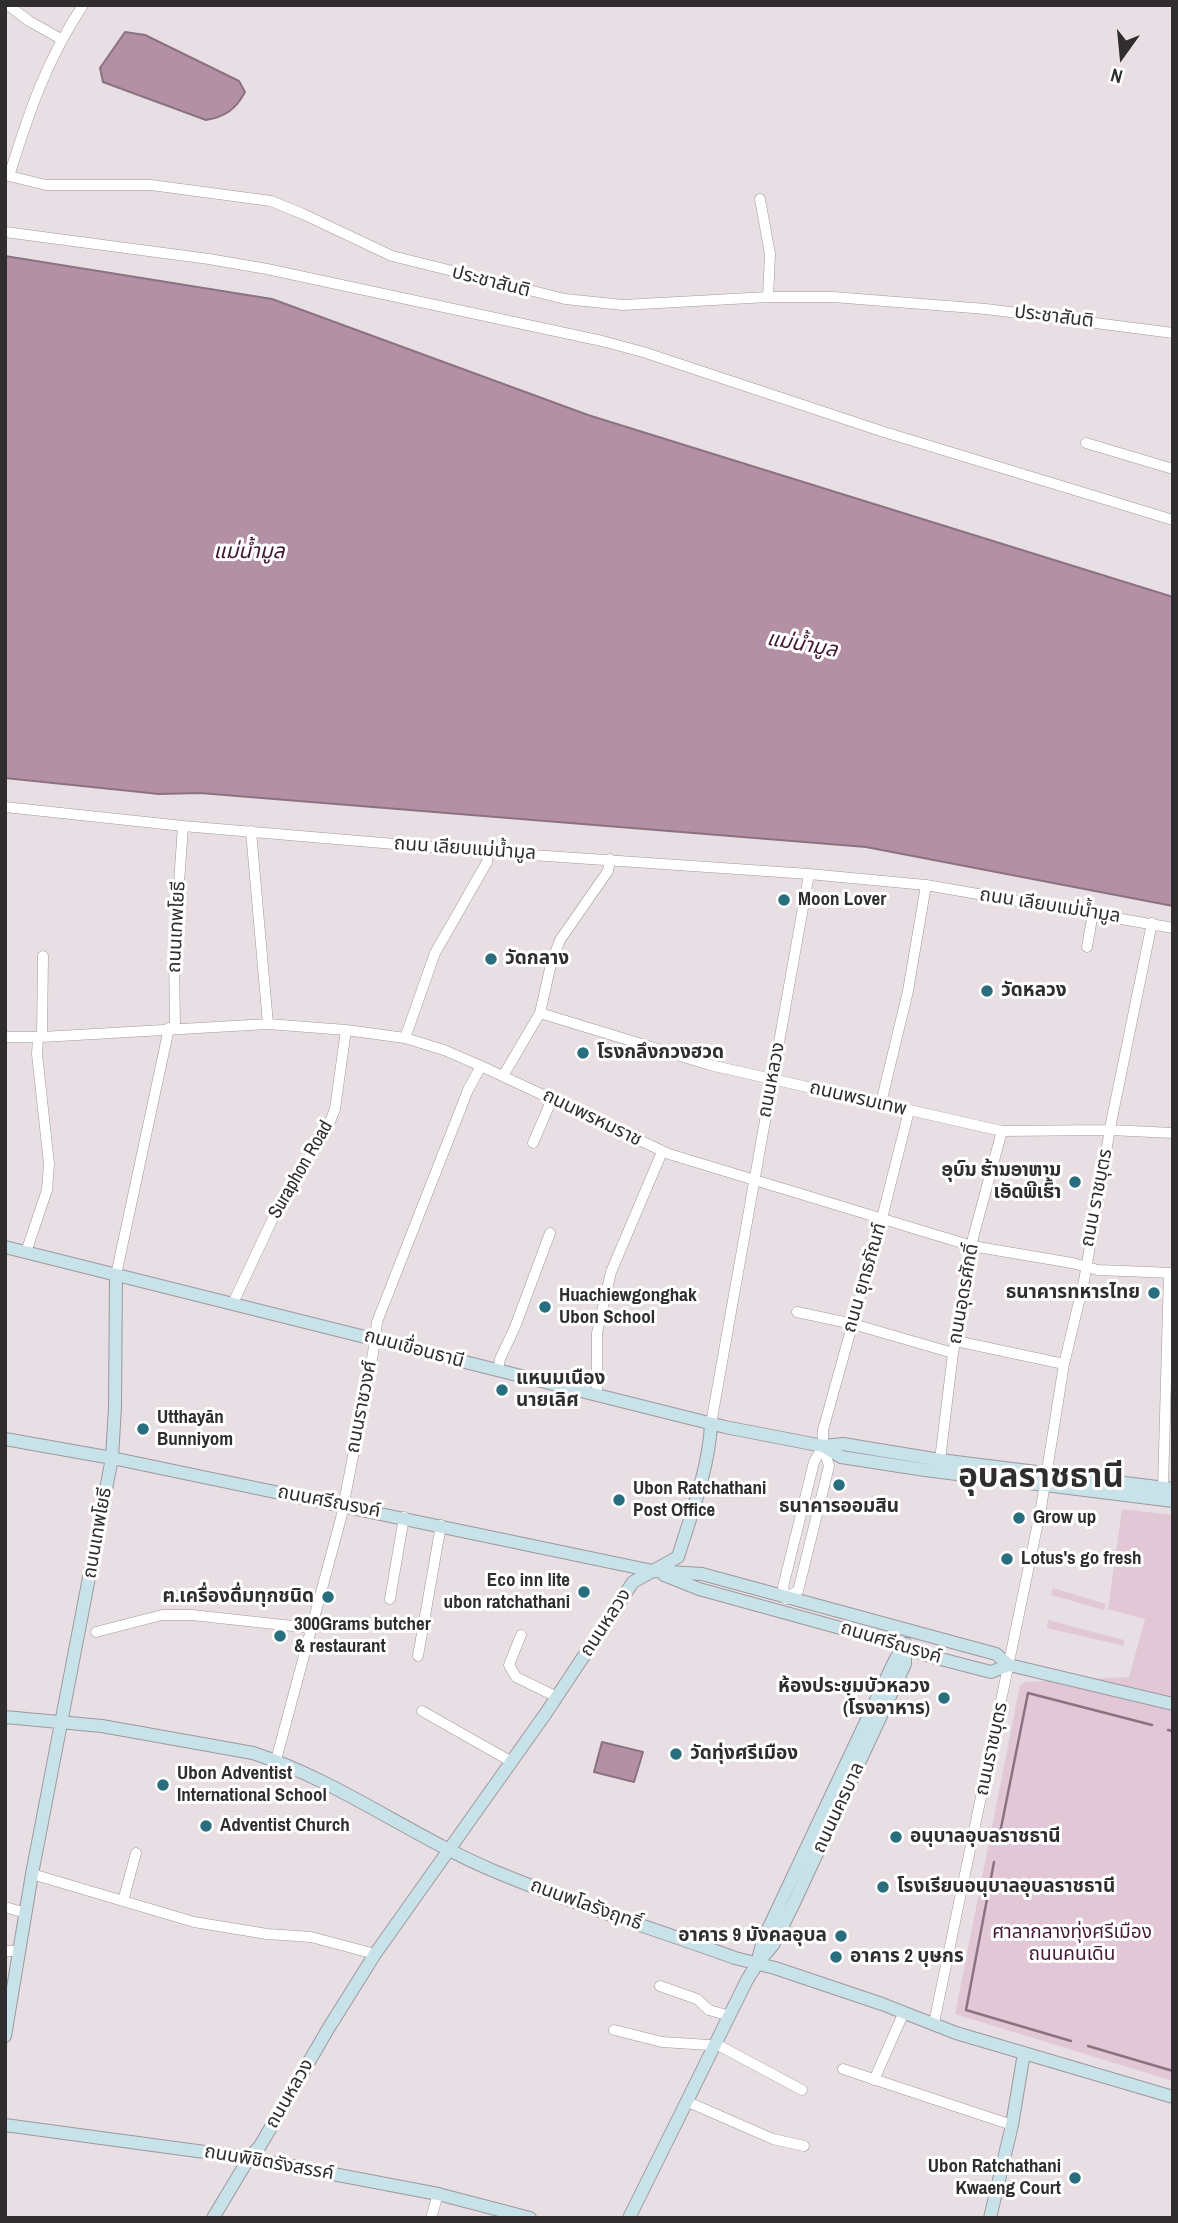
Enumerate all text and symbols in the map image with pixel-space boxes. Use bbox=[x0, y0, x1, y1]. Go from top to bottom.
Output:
north arrow bbox=[1087, 21, 1157, 91]
text: N bbox=[1108, 62, 1125, 90]
street label: ประชาสันติ bbox=[449, 261, 533, 303]
street label: ประชาสันติ bbox=[1013, 301, 1095, 333]
water label: แม่น้ำมูล bbox=[213, 539, 285, 565]
water label: แม่น้ำมูล bbox=[765, 626, 839, 664]
street label: ถนน เลียบแม่น้ำมูล bbox=[393, 833, 537, 865]
street label: ถนนเทพโยธี bbox=[163, 880, 191, 974]
street label: ถนน เลียบแม่น้ำมูล bbox=[978, 884, 1122, 928]
place label: Moon Lover bbox=[798, 889, 886, 911]
marker: Moon Lover bbox=[776, 892, 792, 908]
place label: วัดกลาง bbox=[505, 948, 569, 970]
marker: วัดกลาง bbox=[483, 951, 499, 967]
place label: วัดหลวง bbox=[1001, 980, 1067, 1002]
marker: วัดหลวง bbox=[979, 983, 995, 999]
street label: ถนนหลวง bbox=[754, 1040, 790, 1120]
place label: โรงกลึงกวงฮวด bbox=[597, 1042, 724, 1064]
marker: โรงกลึงกวงฮวด bbox=[575, 1045, 591, 1061]
street label: ถนนพรมเทพ bbox=[807, 1077, 909, 1121]
street label: ถนนพรหมราช bbox=[539, 1084, 645, 1152]
street label: Suraphon Road bbox=[264, 1117, 338, 1223]
street label: ถนน ราชบุตร bbox=[1076, 1147, 1118, 1249]
place label: ອຸບົນ ຮ້ານອາຫານ ເອັດພີເຮົ້າ bbox=[942, 1160, 1061, 1204]
marker: ອຸບົນ ຮ້ານອາຫານ ເອັດພີເຮົ້າ bbox=[1067, 1174, 1083, 1190]
street label: ถนน ยุทธภัณฑ์ bbox=[838, 1221, 892, 1335]
street label: ถนนอุดรศักดิ์ bbox=[944, 1242, 984, 1346]
place label: ธนาคารทหารไทย bbox=[1006, 1282, 1140, 1304]
place label: Huachiewgonghak Ubon School bbox=[559, 1285, 697, 1329]
marker: ธนาคารทหารไทย bbox=[1146, 1285, 1162, 1301]
marker: Huachiewgonghak Ubon School bbox=[537, 1299, 553, 1315]
street label: ถนนเขื่อนธานี bbox=[361, 1325, 467, 1373]
street label: ถนนราชวงศ์ bbox=[342, 1359, 382, 1455]
place label: แหนมเนือง นายเลิศ bbox=[516, 1368, 605, 1412]
marker: แหนมเนือง นายเลิศ bbox=[494, 1382, 510, 1398]
place label: Utthayān Bunniyom bbox=[157, 1407, 233, 1451]
marker: Utthayān Bunniyom bbox=[135, 1421, 151, 1437]
district label: อุบลราชธานี bbox=[958, 1458, 1124, 1498]
marker: ธนาคารออมสิน bbox=[831, 1477, 847, 1493]
place label: Ubon Ratchathani Post Office bbox=[633, 1478, 766, 1522]
street label: ถนนศรีณรงค์ bbox=[276, 1481, 382, 1523]
street label: ถนนเทพโยธี bbox=[79, 1486, 117, 1580]
marker: Ubon Ratchathani Post Office bbox=[611, 1492, 627, 1508]
place label: ธนาคารออมสิน bbox=[779, 1496, 899, 1518]
place label: Grow up bbox=[1033, 1507, 1096, 1529]
marker: Grow up bbox=[1011, 1510, 1027, 1526]
place label: Lotus's go fresh bbox=[1021, 1548, 1142, 1570]
marker: Lotus's go fresh bbox=[999, 1551, 1015, 1567]
place label: Eco inn lite ubon ratchathani bbox=[444, 1570, 570, 1614]
marker: Eco inn lite ubon ratchathani bbox=[576, 1584, 592, 1600]
street label: ถนนหลวง bbox=[576, 1585, 636, 1661]
place label: ฅ.เครื่องดื่มทุกชนิด bbox=[163, 1586, 314, 1608]
marker: ฅ.เครื่องดื่มทุกชนิด bbox=[320, 1589, 336, 1605]
place label: 300Grams butcher & restaurant bbox=[294, 1614, 431, 1658]
street label: ถนนศรีณรงค์ bbox=[838, 1617, 944, 1669]
marker: 300Grams butcher & restaurant bbox=[272, 1628, 288, 1644]
place label: ห้องประชุมบัวหลวง (โรงอาหาร) bbox=[778, 1676, 930, 1720]
marker: ห้องประชุมบัวหลวง (โรงอาหาร) bbox=[936, 1690, 952, 1706]
street label: ถนนราชบุตร bbox=[971, 1700, 1013, 1798]
place label: วัดทุ่งศรีเมือง bbox=[690, 1743, 798, 1765]
marker: วัดทุ่งศรีเมือง bbox=[668, 1746, 684, 1762]
street label: ถนนนครบาล bbox=[808, 1759, 870, 1857]
place label: Ubon Adventist International School bbox=[177, 1763, 327, 1807]
marker: Ubon Adventist International School bbox=[155, 1777, 171, 1793]
place label: Adventist Church bbox=[220, 1815, 350, 1837]
marker: Adventist Church bbox=[198, 1818, 214, 1834]
place label: อนุบาลอุบลราชธานี bbox=[910, 1826, 1061, 1848]
marker: อนุบาลอุบลราชธานี bbox=[888, 1829, 904, 1845]
street label: ถนนพโลรังฤทธิ์ bbox=[527, 1874, 645, 1936]
place label: โรงเรียนอนุบาลอุบลราชธานี bbox=[897, 1876, 1115, 1898]
marker: โรงเรียนอนุบาลอุบลราชธานี bbox=[875, 1879, 891, 1895]
park label: ศาลากลางทุ่งศรีเมือง ถนนคนเดิน bbox=[992, 1922, 1152, 1966]
place label: อาคาร 9 มังคลอุบล bbox=[678, 1925, 827, 1947]
marker: อาคาร 9 มังคลอุบล bbox=[833, 1928, 849, 1944]
place label: อาคาร 2 บุษกร bbox=[850, 1946, 964, 1968]
marker: อาคาร 2 บุษกร bbox=[828, 1949, 844, 1965]
street label: ถนนหลวง bbox=[261, 2055, 319, 2133]
street label: ถนนพิชิตรังสรรค์ bbox=[203, 2140, 335, 2186]
place label: Ubon Ratchathani Kwaeng Court bbox=[928, 2156, 1061, 2200]
marker: Ubon Ratchathani Kwaeng Court bbox=[1067, 2170, 1083, 2186]

